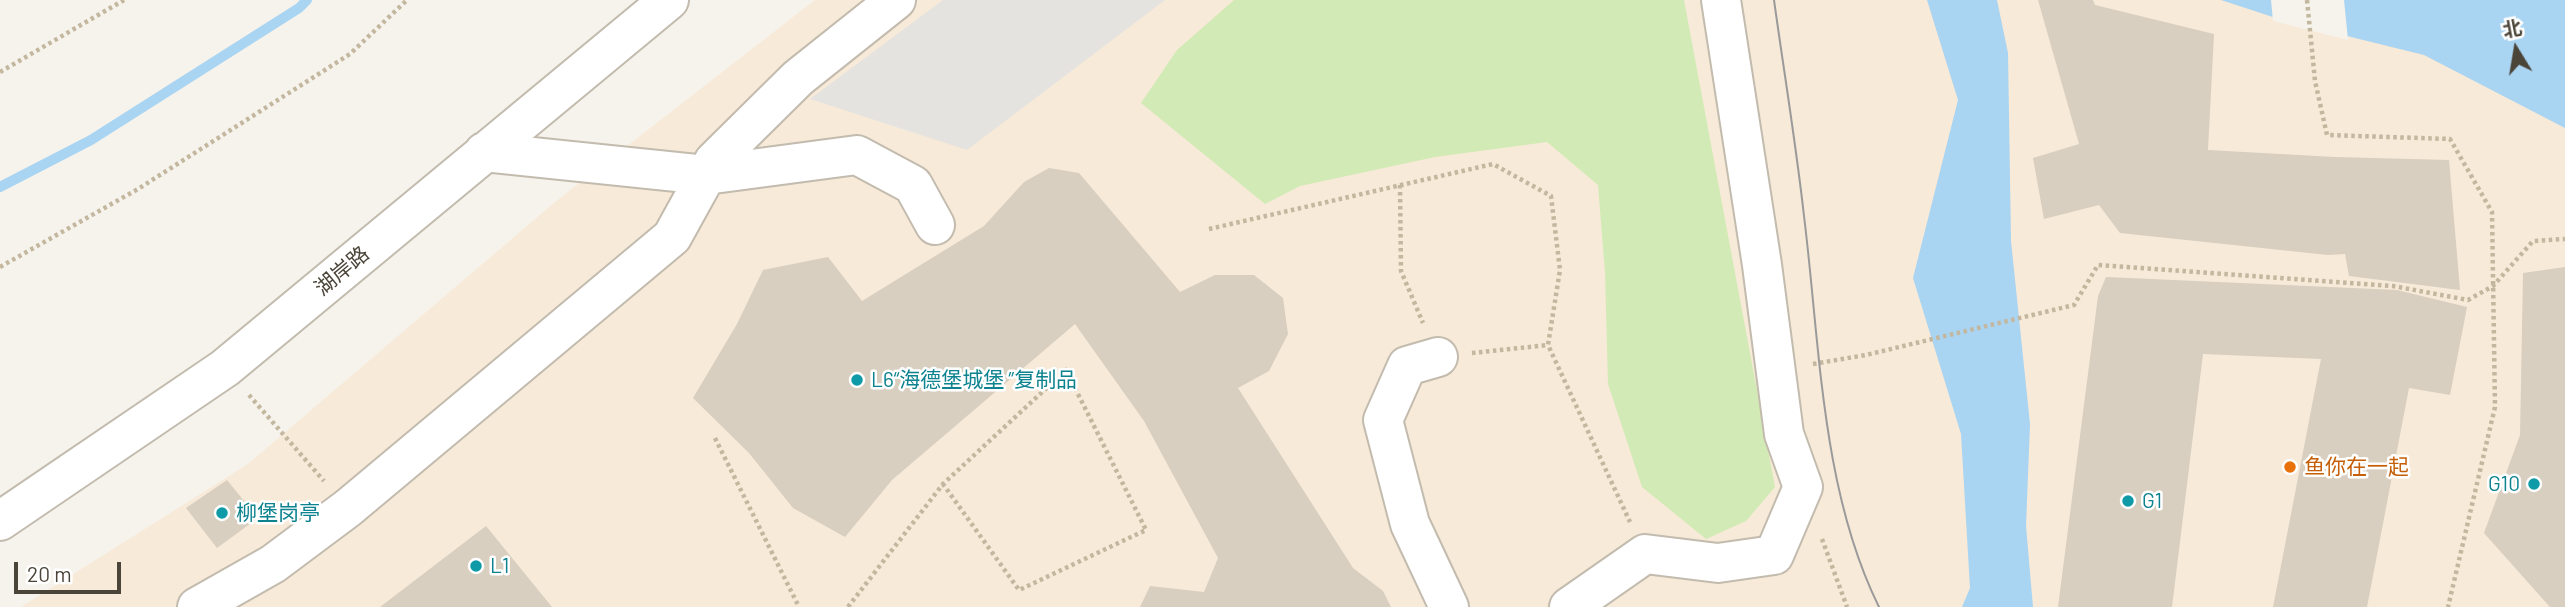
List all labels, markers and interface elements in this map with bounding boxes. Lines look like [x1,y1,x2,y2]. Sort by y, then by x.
north arrow [2481,14,2551,84]
text: 北 [2500,15,2523,41]
street label: 湖岸路 [310,241,374,301]
place label: L6“海德堡城堡 ”复制品 [871,367,1077,393]
marker: L6“海德堡城堡 ”复制品 [849,372,865,388]
place label: 鱼你在一起 [2304,454,2409,480]
marker: 鱼你在一起 [2282,459,2298,475]
place label: G10 [2488,471,2520,497]
marker: G10 [2526,476,2542,492]
place label: G1 [2142,488,2162,514]
marker: G1 [2120,493,2136,509]
place label: 柳堡岗亭 [236,500,320,526]
marker: 柳堡岗亭 [214,505,230,521]
scale bar [18,548,124,592]
place label: L1 [490,553,509,579]
marker: L1 [468,558,484,574]
text: 20 m [27,561,72,586]

